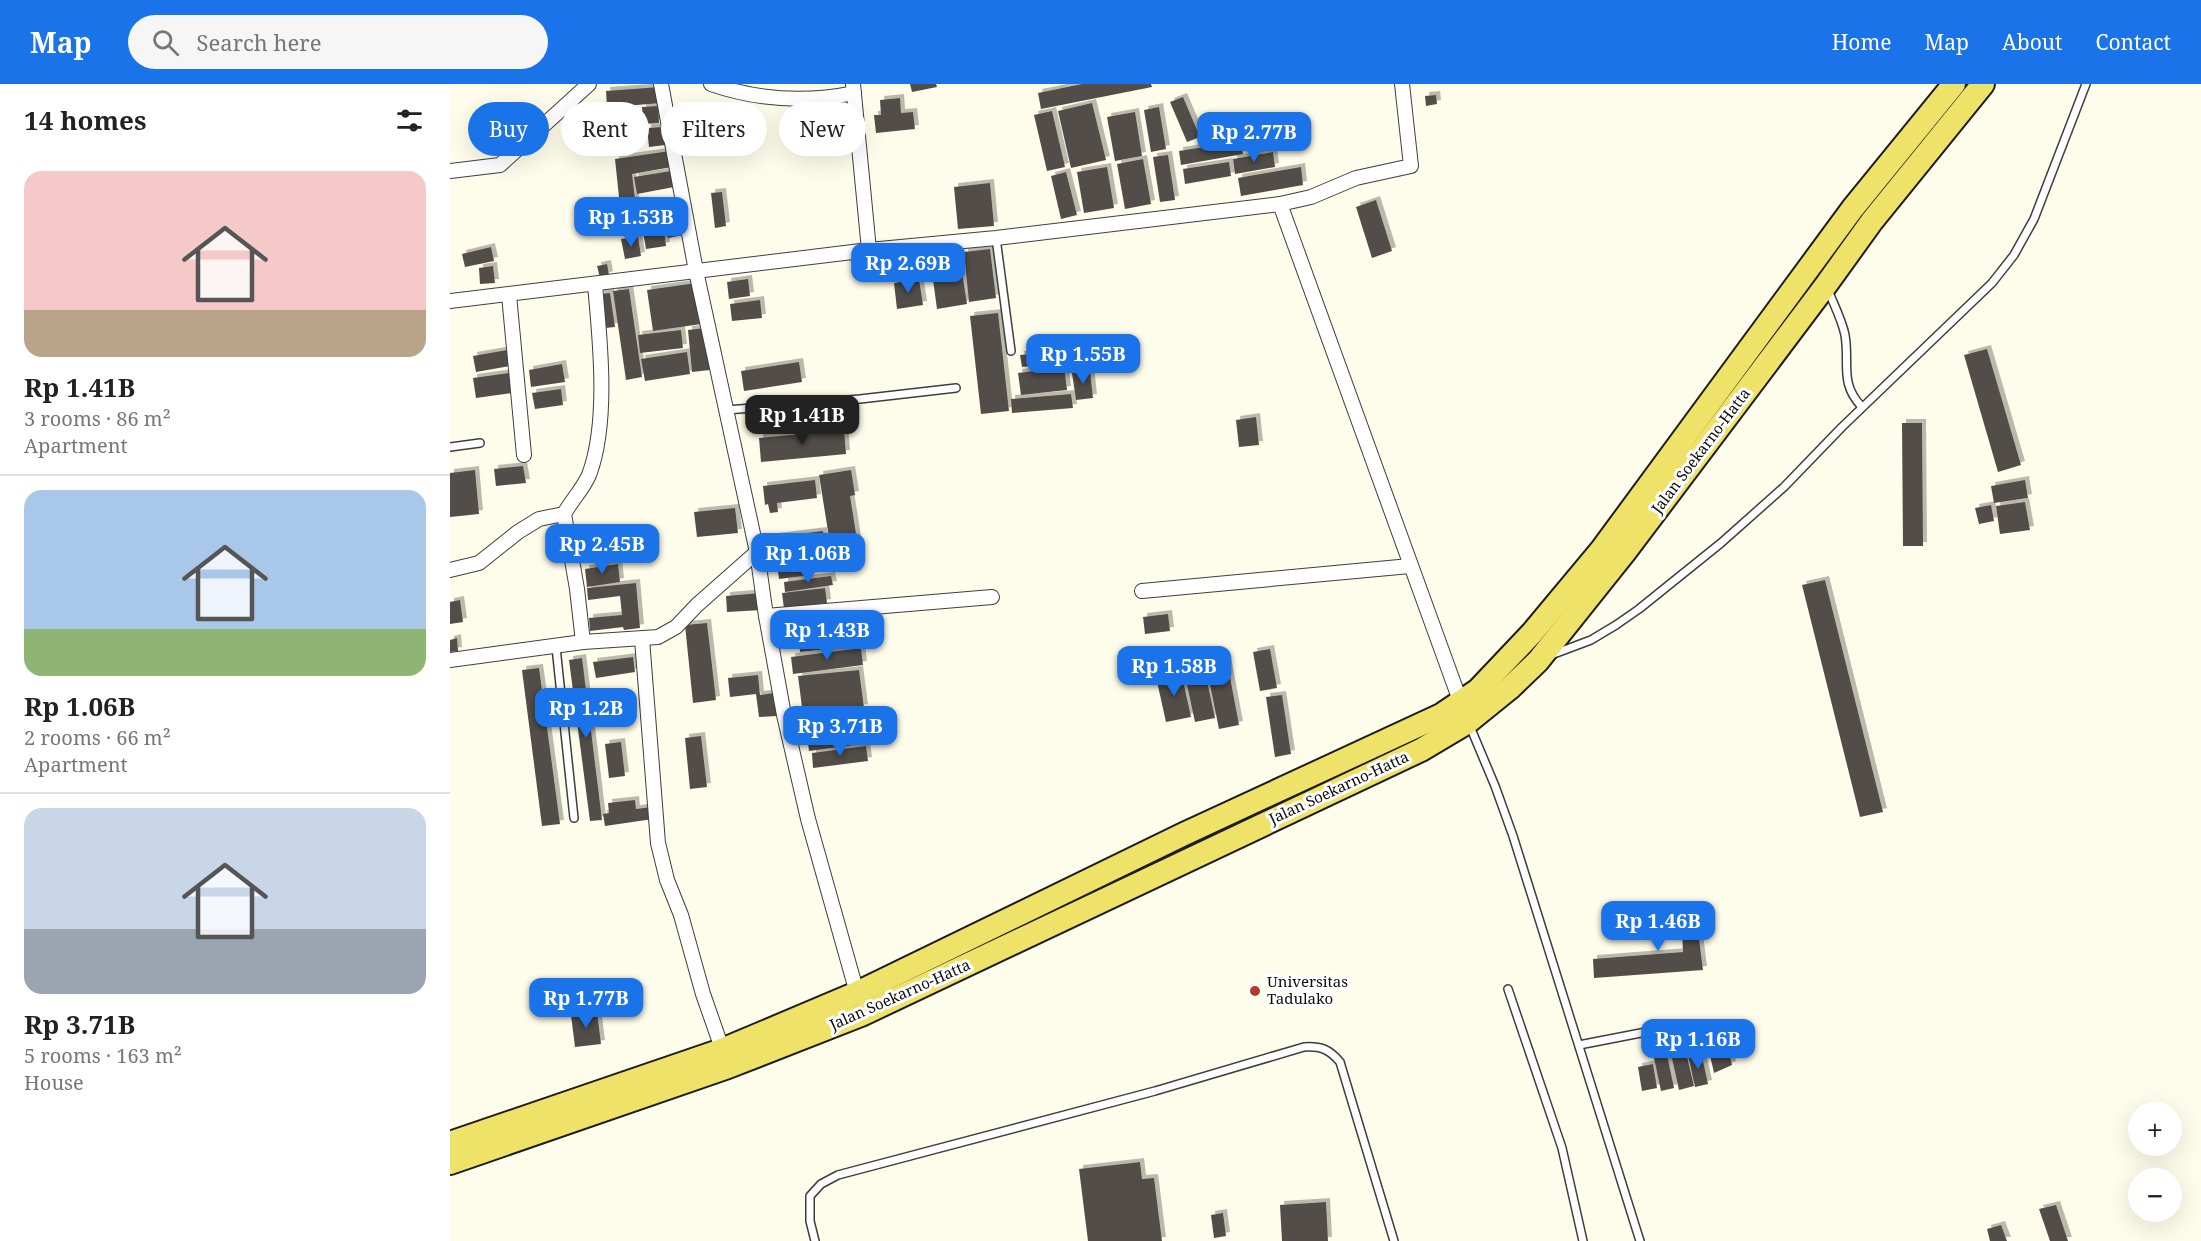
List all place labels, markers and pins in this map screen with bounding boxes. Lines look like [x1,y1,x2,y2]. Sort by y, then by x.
pin: Rp 2.77B [1192,112,1316,163]
pin: Rp 1.53B [569,197,693,248]
pin: Rp 2.69B [846,243,970,294]
pin: Rp 1.55B [1021,334,1145,385]
pin: Rp 1.41B [740,395,864,446]
pin: Rp 2.45B [540,524,664,575]
pin: Rp 1.06B [746,533,870,584]
pin: Rp 1.43B [765,610,889,661]
pin: Rp 1.58B [1112,646,1236,697]
pin: Rp 1.2B [531,688,641,739]
pin: Rp 3.71B [778,706,902,757]
pin: Rp 1.46B [1596,901,1720,952]
place label: Universitas Tadulako [1267,971,1348,1008]
pin: Rp 1.77B [524,978,648,1029]
marker: Universitas Tadulako [1248,984,1262,998]
pin: Rp 1.16B [1636,1019,1760,1070]

